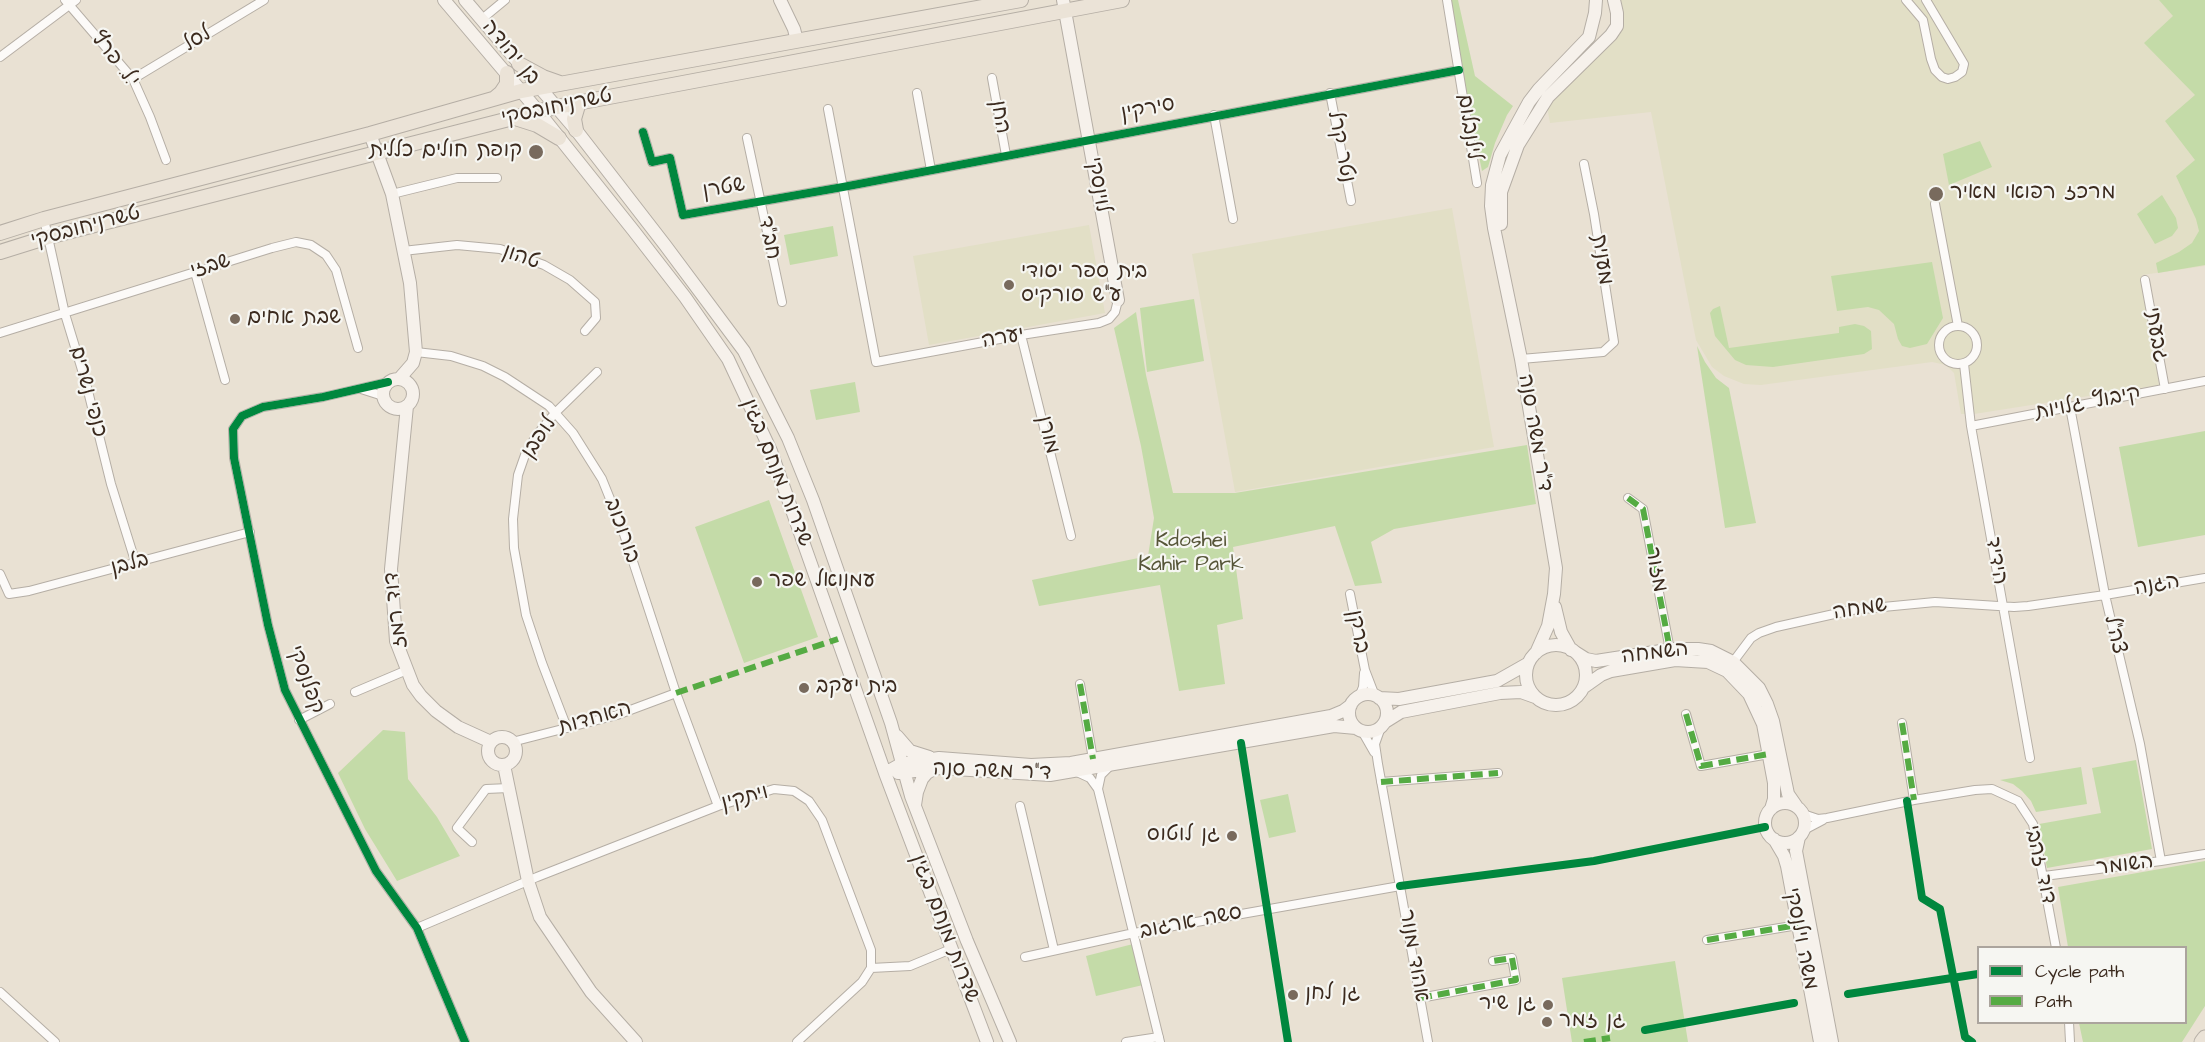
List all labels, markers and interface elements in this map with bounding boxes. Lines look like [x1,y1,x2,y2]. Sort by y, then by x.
street label: בן יהודה [475,15,545,91]
street label: לסל [180,22,216,58]
street label: י.ל. פרץ [84,27,144,93]
street label: טשרניחובסקי [499,84,615,132]
street label: סירקין [1119,92,1177,128]
street label: לילנבלום [1450,92,1486,162]
street label: החן [984,98,1014,136]
street label: נטר קרל [1321,109,1359,185]
place label: קופת חולים כללית [369,139,522,165]
marker: קופת חולים כללית [527,143,545,161]
street label: לוינסקי [1080,155,1114,215]
street label: שטרן [701,173,747,205]
place label: מרכז רפואי מאיר [1950,181,2116,207]
marker: מרכז רפואי מאיר [1927,185,1945,203]
street label: טשרניחובסקי [28,201,144,255]
street label: חב"ד [751,214,785,262]
street label: מענית [1585,233,1617,287]
street label: טהון [499,240,543,276]
street label: שבזי [188,249,234,285]
place label: בית ספר יסודי ע"ש סורקיס [1021,260,1147,310]
marker: בית ספר יסודי ע"ש סורקיס [1002,278,1016,292]
place label: שבת אחים [247,306,341,332]
street label: גבעתי [2138,306,2172,364]
marker: שבת אחים [228,312,242,326]
street label: יערה [980,323,1026,355]
street label: כנפי נשרים [63,344,111,440]
street label: ד"ר משה סנה [1511,372,1557,494]
street label: קיבוץ גלויות [2033,381,2143,427]
street label: שדרות מנחם בגין [735,395,817,551]
street label: לופבן [517,412,563,464]
street label: מורן [1030,413,1064,457]
street label: בורוכוב [598,495,644,567]
park label: Kdoshei Kahir Park [1138,529,1244,579]
street label: הידיד [1978,535,2012,587]
street label: מזור [1638,545,1672,595]
street label: בלבן [108,548,152,582]
place label: עמנואל שפר [769,569,875,595]
street label: הגנה [2132,570,2182,602]
street label: דוד רמז [380,571,414,649]
marker: עמנואל שפר [750,575,764,589]
street label: שמחה [1831,593,1889,627]
street label: ברקן [1340,608,1374,656]
street label: צה"ל [2097,613,2131,657]
street label: השמחה [1620,637,1690,671]
street label: קפלנסקי [281,642,329,718]
place label: בית יעקב [816,675,897,701]
marker: בית יעקב [797,681,811,695]
street label: האחדות [555,697,635,741]
street label: ד"ר משה סנה [932,757,1052,787]
street label: ויתקין [719,781,771,817]
place label: גן לוטוס [1147,823,1220,849]
street label: דוד זהבי [2018,823,2060,907]
marker: גן לוטוס [1225,829,1239,843]
street label: השומר [2095,850,2155,882]
street label: שדרות מנחם בגין [904,851,984,1007]
street label: משה וילנסקי [1778,886,1822,992]
street label: סשה ארגוב [1138,901,1244,945]
street label: אהוד מנור [1392,908,1434,1004]
legend [1977,946,2187,1024]
text: Cycle path [2035,959,2124,984]
place label: גן לחן [1305,982,1360,1008]
marker: גן לחן [1286,988,1300,1002]
text: Path [2035,989,2072,1014]
place label: גן שיר [1479,992,1536,1018]
marker: גן שיר [1541,998,1555,1012]
place label: גן זמר [1559,1009,1625,1035]
marker: גן זמר [1540,1015,1554,1029]

